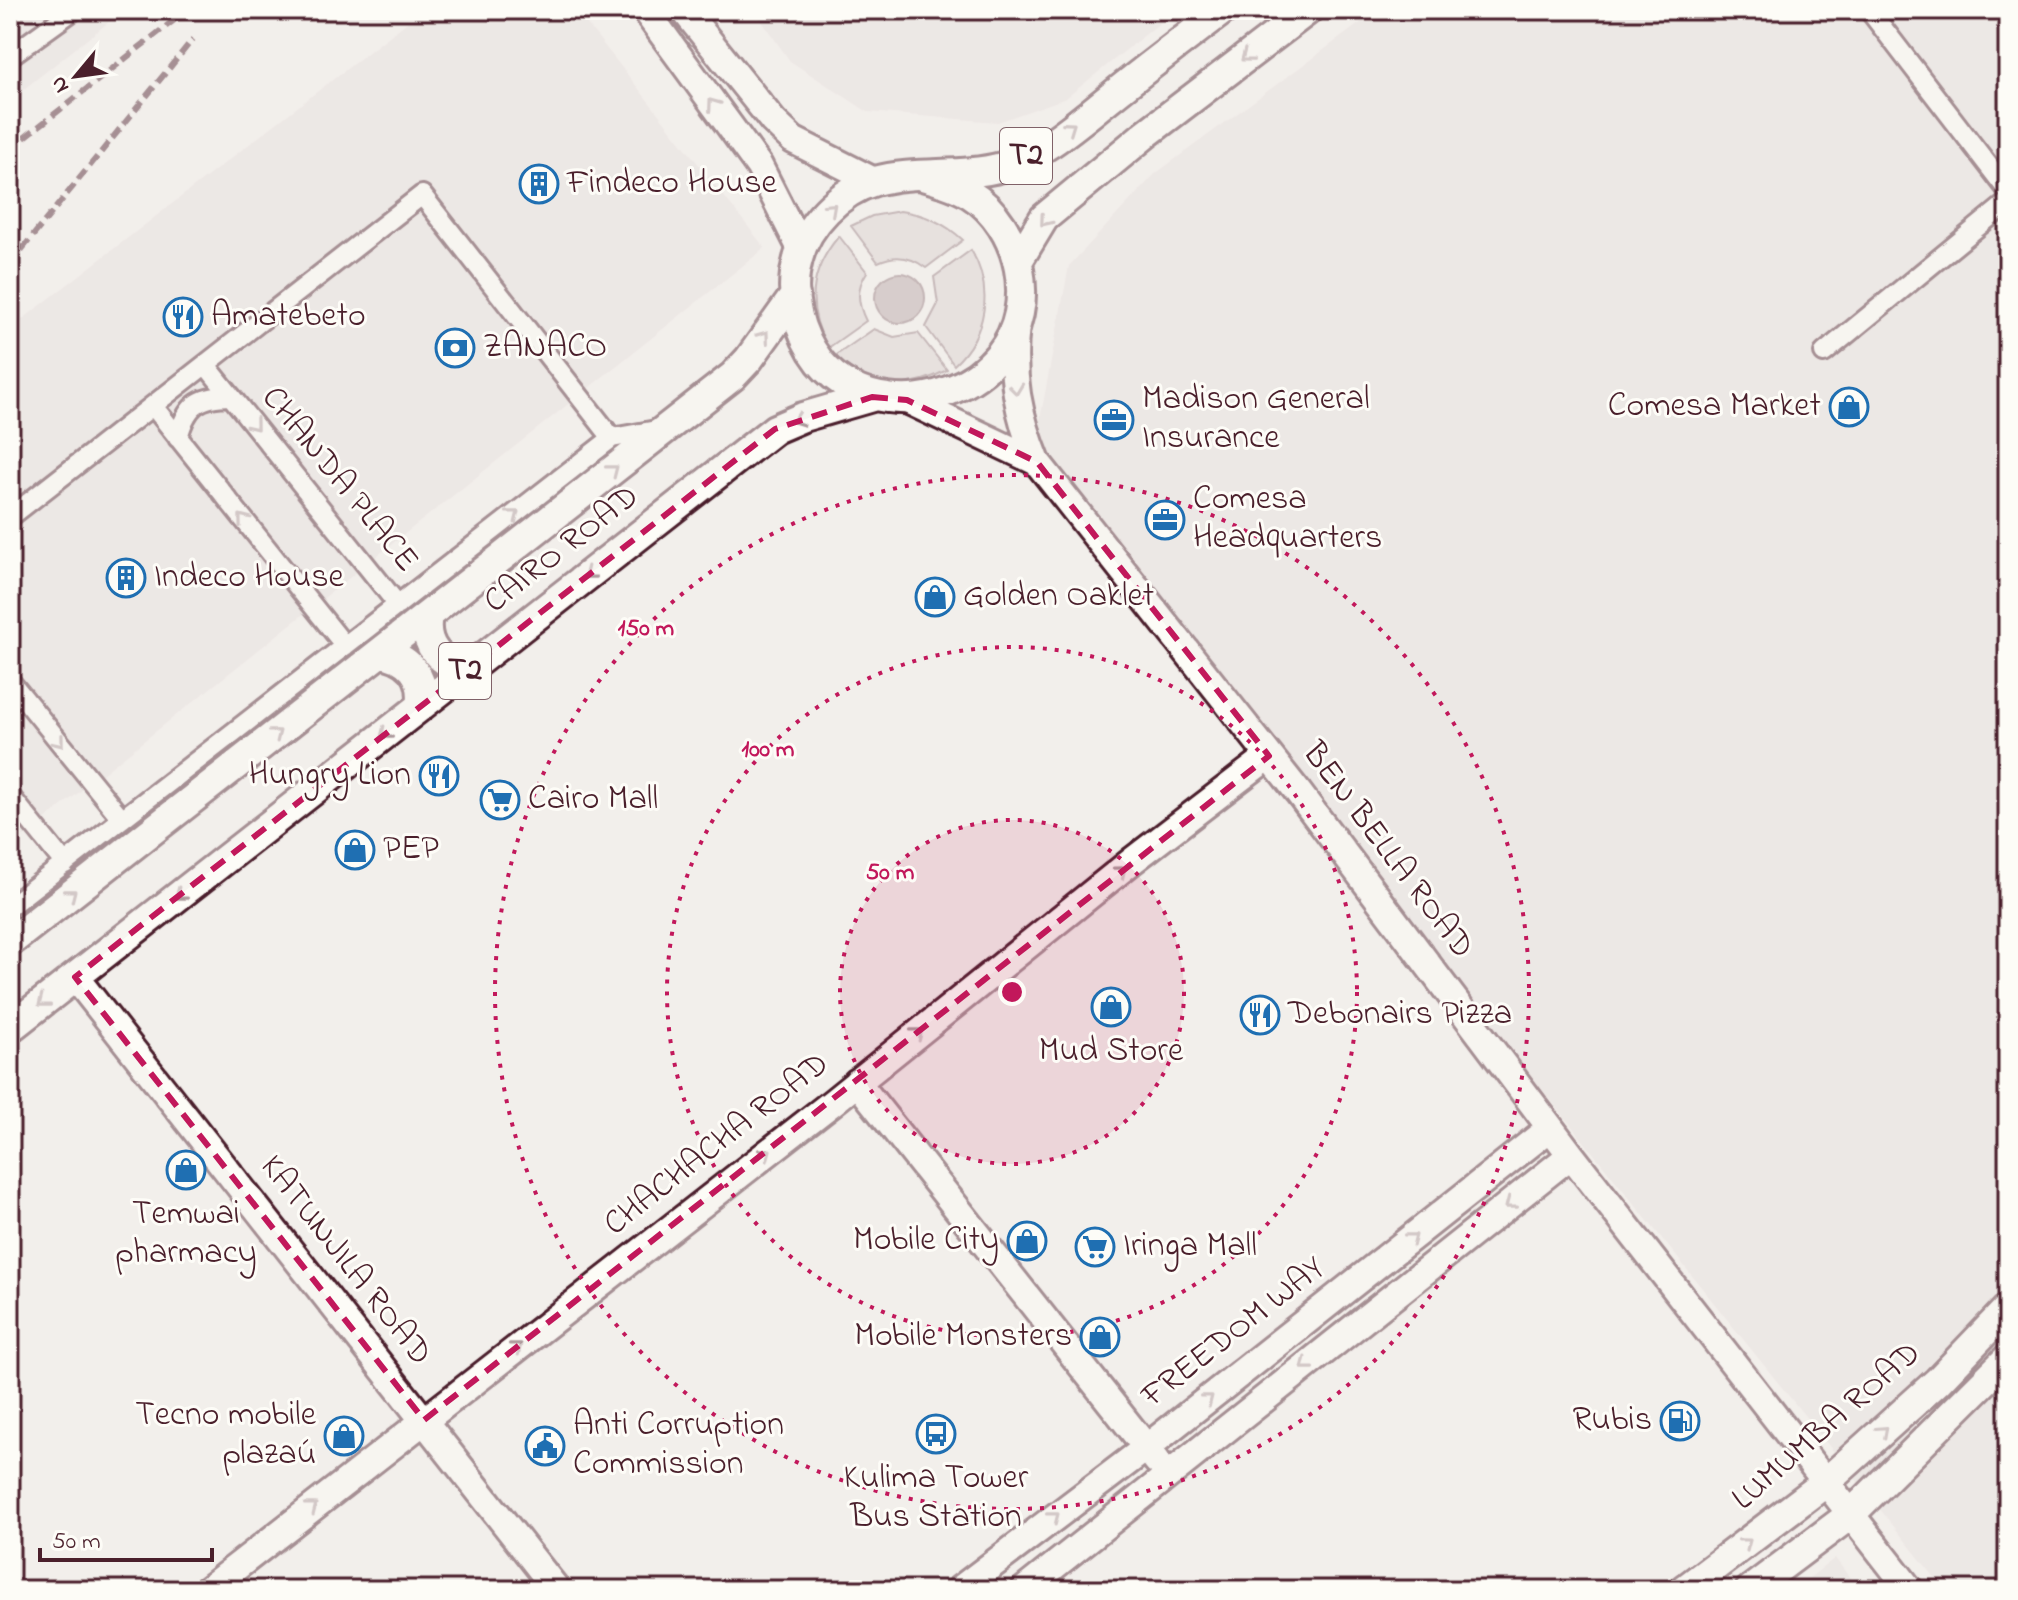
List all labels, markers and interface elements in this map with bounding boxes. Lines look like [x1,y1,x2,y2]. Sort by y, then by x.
north arrow [36,36,116,116]
one-way arrow [1240,48,1255,62]
text: N [44,70,79,98]
one-way arrow [708,98,723,112]
one-way arrow [1062,122,1076,137]
road number: T2 [1000,128,1052,184]
place label: Findeco House [566,159,778,209]
building icon: Findeco House [518,163,560,205]
one-way arrow [822,202,836,217]
one-way arrow [1040,211,1055,226]
place label: Amatebeto [211,292,366,342]
restaurant icon: Amatebeto [162,296,204,338]
place label: ZANACO [483,323,607,373]
bank icon: ZANACO [434,327,476,369]
one-way arrow [755,330,769,345]
place label: Madison General Insurance [1142,375,1370,464]
street label: CHANDA PLACE [248,376,430,584]
one-way arrow [1007,382,1024,396]
place label: Comesa Market [1608,382,1821,432]
shop icon: Comesa Market [1828,386,1870,428]
office icon: Madison General Insurance [1093,399,1135,441]
one-way arrow [791,410,805,426]
one-way arrow [245,416,259,431]
one-way arrow [604,465,618,480]
street label: CAIRO ROAD [474,473,650,627]
place label: Comesa Headquarters [1193,475,1382,564]
office icon: Comesa Headquarters [1144,499,1186,541]
one-way arrow [505,510,519,524]
one-way arrow [239,514,253,529]
place label: Indeco House [154,553,344,603]
building icon: Indeco House [105,557,147,599]
one-way arrow [584,564,598,579]
place label: Golden Oaklet [963,572,1154,622]
shop icon: Golden Oaklet [914,576,956,618]
text: 150 m [618,612,675,647]
road number: T2 [439,643,491,699]
one-way arrow [379,725,394,739]
one-way arrow [267,729,281,744]
street label: BEN BELLA ROAD [1288,731,1485,970]
one-way arrow [49,733,64,747]
text: 100 m [742,733,795,768]
place label: Hungry Lion [249,751,411,801]
restaurant icon: Hungry Lion [418,755,460,797]
place label: Cairo Mall [528,775,658,825]
supermarket icon: Cairo Mall [479,779,521,821]
place label: PEP [383,825,439,875]
shop icon: PEP [334,829,376,871]
text: 50 m [866,856,915,891]
one-way arrow [1112,866,1126,881]
one-way arrow [174,885,189,899]
one-way arrow [62,890,77,904]
centre of rings [998,978,1026,1006]
shop icon: Mud Store [1090,986,1132,1028]
place label: Debonairs Pizza [1287,990,1512,1040]
one-way arrow [37,993,52,1007]
restaurant icon: Debonairs Pizza [1239,994,1281,1036]
place label: Mud Store [1039,1027,1184,1077]
one-way arrow [909,1029,924,1043]
street label: CHACHACHA ROAD [594,1041,840,1249]
street label: KATUNJILA ROAD [247,1145,443,1377]
one-way arrow [757,1148,772,1162]
shop icon: Temwai pharmacy [165,1149,207,1191]
place label: Temwai pharmacy [115,1190,257,1279]
one-way arrow [1504,1194,1519,1208]
place label: Mobile City [853,1216,999,1266]
shop icon: Mobile City [1006,1220,1048,1262]
place label: Iringa Mall [1123,1222,1257,1272]
supermarket icon: Iringa Mall [1074,1226,1116,1268]
one-way arrow [1403,1234,1418,1248]
street label: FREEDOM WAY [1131,1245,1337,1421]
place label: Mobile Monsters [854,1312,1072,1362]
shop icon: Mobile Monsters [1079,1316,1121,1358]
street label: LUMUMBA ROAD [1721,1331,1933,1523]
one-way arrow [508,1342,522,1357]
one-way arrow [1301,1355,1315,1370]
place label: Tecno mobile plazaú [135,1391,317,1480]
one-way arrow [1199,1395,1214,1409]
place label: Rubis [1572,1396,1652,1446]
fuel station icon: Rubis [1659,1400,1701,1442]
place label: Anti Corruption Commission [573,1401,784,1490]
bus stop icon: Kulima Tower Bus Station [915,1413,957,1455]
shop icon: Tecno mobile plazaú [323,1415,365,1457]
public building icon: Anti Corruption Commission [524,1425,566,1467]
one-way arrow [1874,1426,1888,1440]
place label: Kulima Tower Bus Station [844,1454,1029,1543]
one-way arrow [303,1503,318,1517]
scale bar [40,1512,212,1562]
one-way arrow [1045,1513,1060,1527]
text: 50 m [52,1525,101,1560]
one-way arrow [1737,1538,1752,1552]

